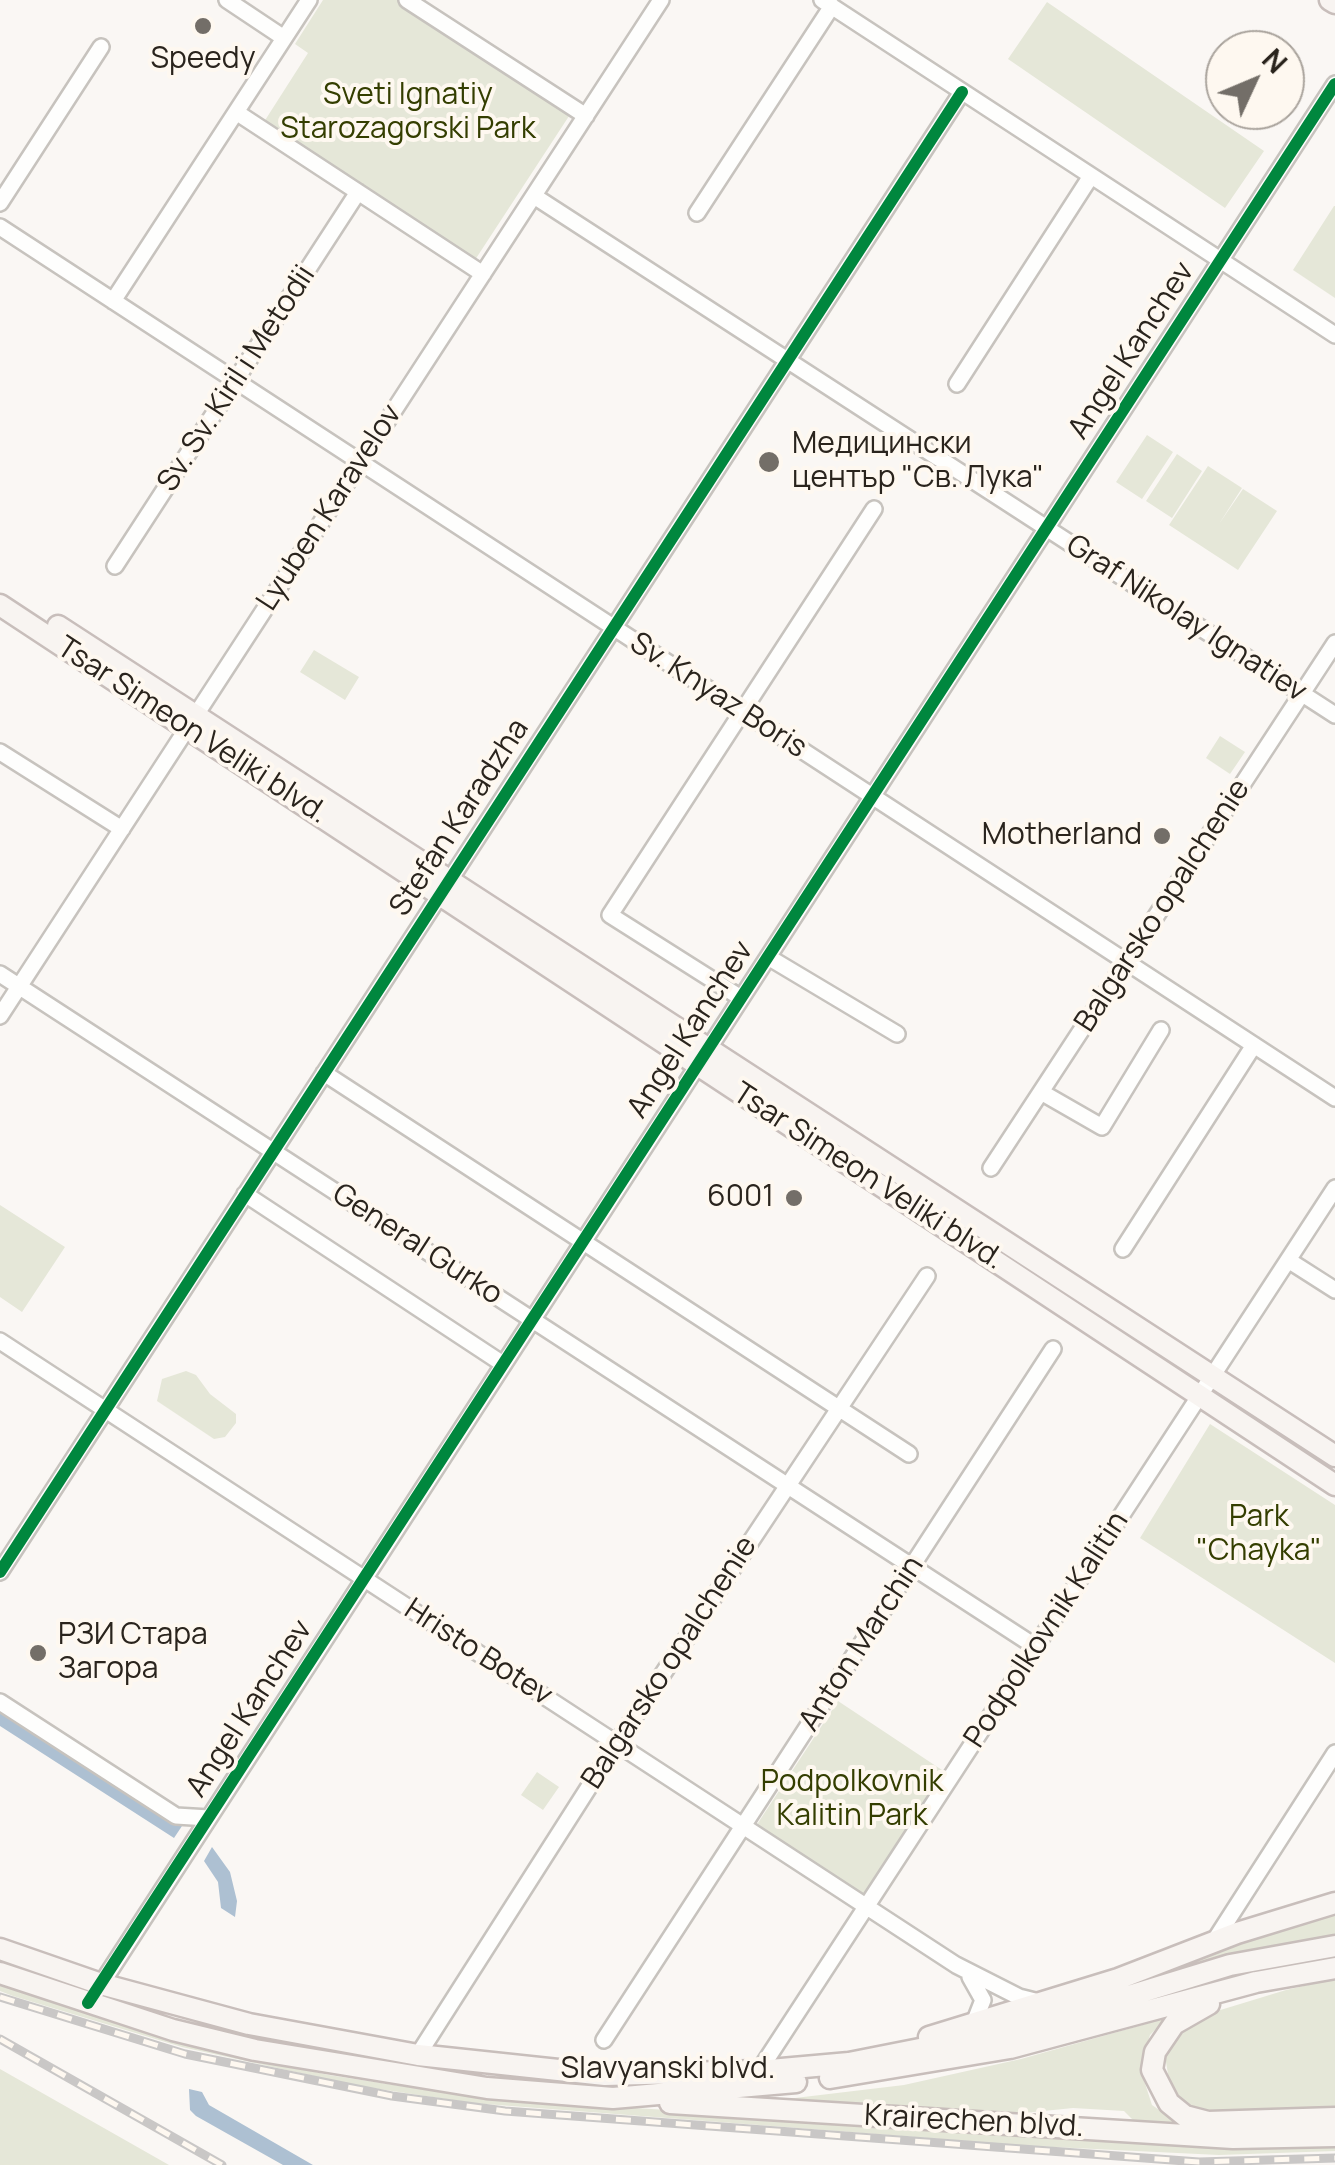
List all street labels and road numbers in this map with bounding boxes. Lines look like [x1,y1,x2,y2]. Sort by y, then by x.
street label: Angel Kanchev [1061,256,1203,446]
street label: Sv. Sv. Kiril i Metodii [150,259,324,499]
street label: Lyuben Karavelov [250,398,410,618]
street label: Graf Nikolay Ignatiev [1059,528,1313,710]
street label: Sv. Knyaz Boris [623,626,813,766]
street label: Tsar Simeon Veliki blvd. [50,630,334,832]
street label: Stefan Karadzha [383,713,537,923]
street label: Balgarsko opalchenie [1068,773,1258,1039]
street label: Angel Kanchev [620,935,762,1125]
street label: Tsar Simeon Veliki blvd. [726,1076,1010,1278]
street label: General Gurko [325,1177,509,1313]
street label: Podpolkovnik Kalitin [957,1505,1137,1755]
street label: Balgarsko opalchenie [575,1530,765,1796]
street label: Anton Marchin [792,1550,932,1738]
street label: Hristo Botev [397,1592,559,1714]
street label: Angel Kanchev [179,1614,321,1804]
street label: Slavyanski blvd. [561,2052,775,2088]
street label: Krairechen blvd. [863,2098,1085,2146]

